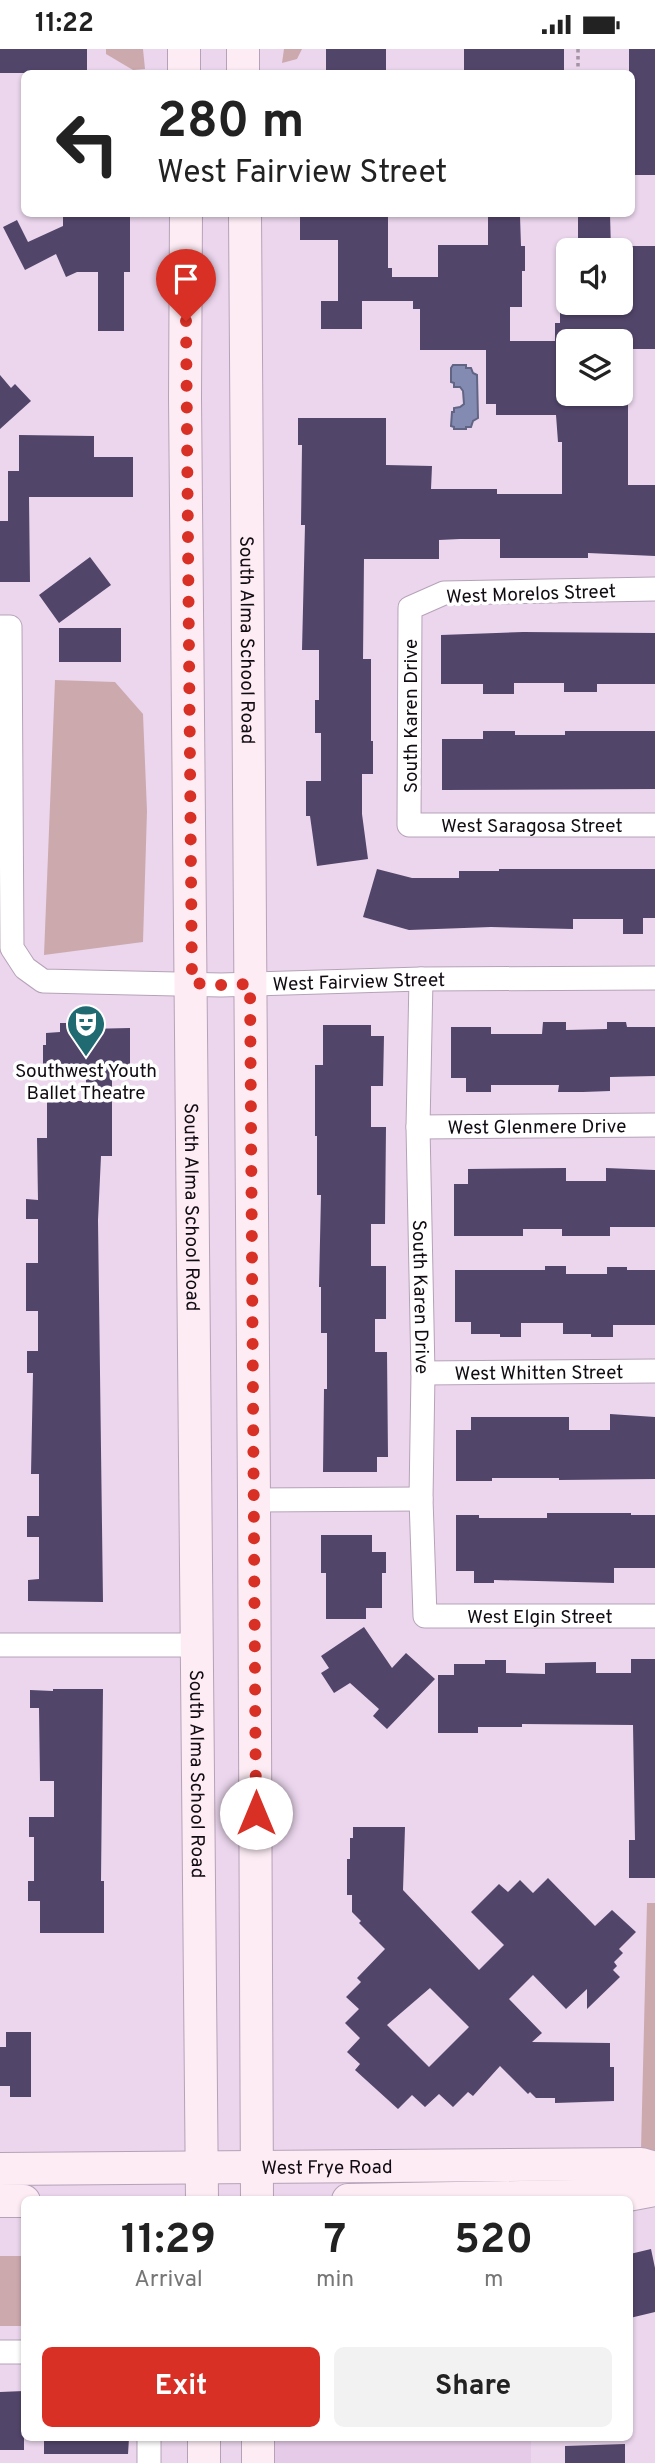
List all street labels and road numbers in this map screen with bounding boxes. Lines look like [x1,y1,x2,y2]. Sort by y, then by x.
street label: South Alma School Road [233,536,259,744]
street label: West Morelos Street [446,580,616,610]
street label: South Karen Drive [400,639,424,793]
street label: West Saragosa Street [441,815,623,839]
street label: West Fairview Street [272,969,445,997]
street label: South Alma School Road [178,1103,204,1311]
street label: West Glenmere Drive [447,1115,627,1141]
street label: South Karen Drive [406,1220,433,1374]
street label: West Whitten Street [454,1361,624,1387]
street label: West Elgin Street [467,1606,613,1630]
street label: South Alma School Road [183,1670,209,1878]
street label: West Frye Road [261,2156,393,2181]

